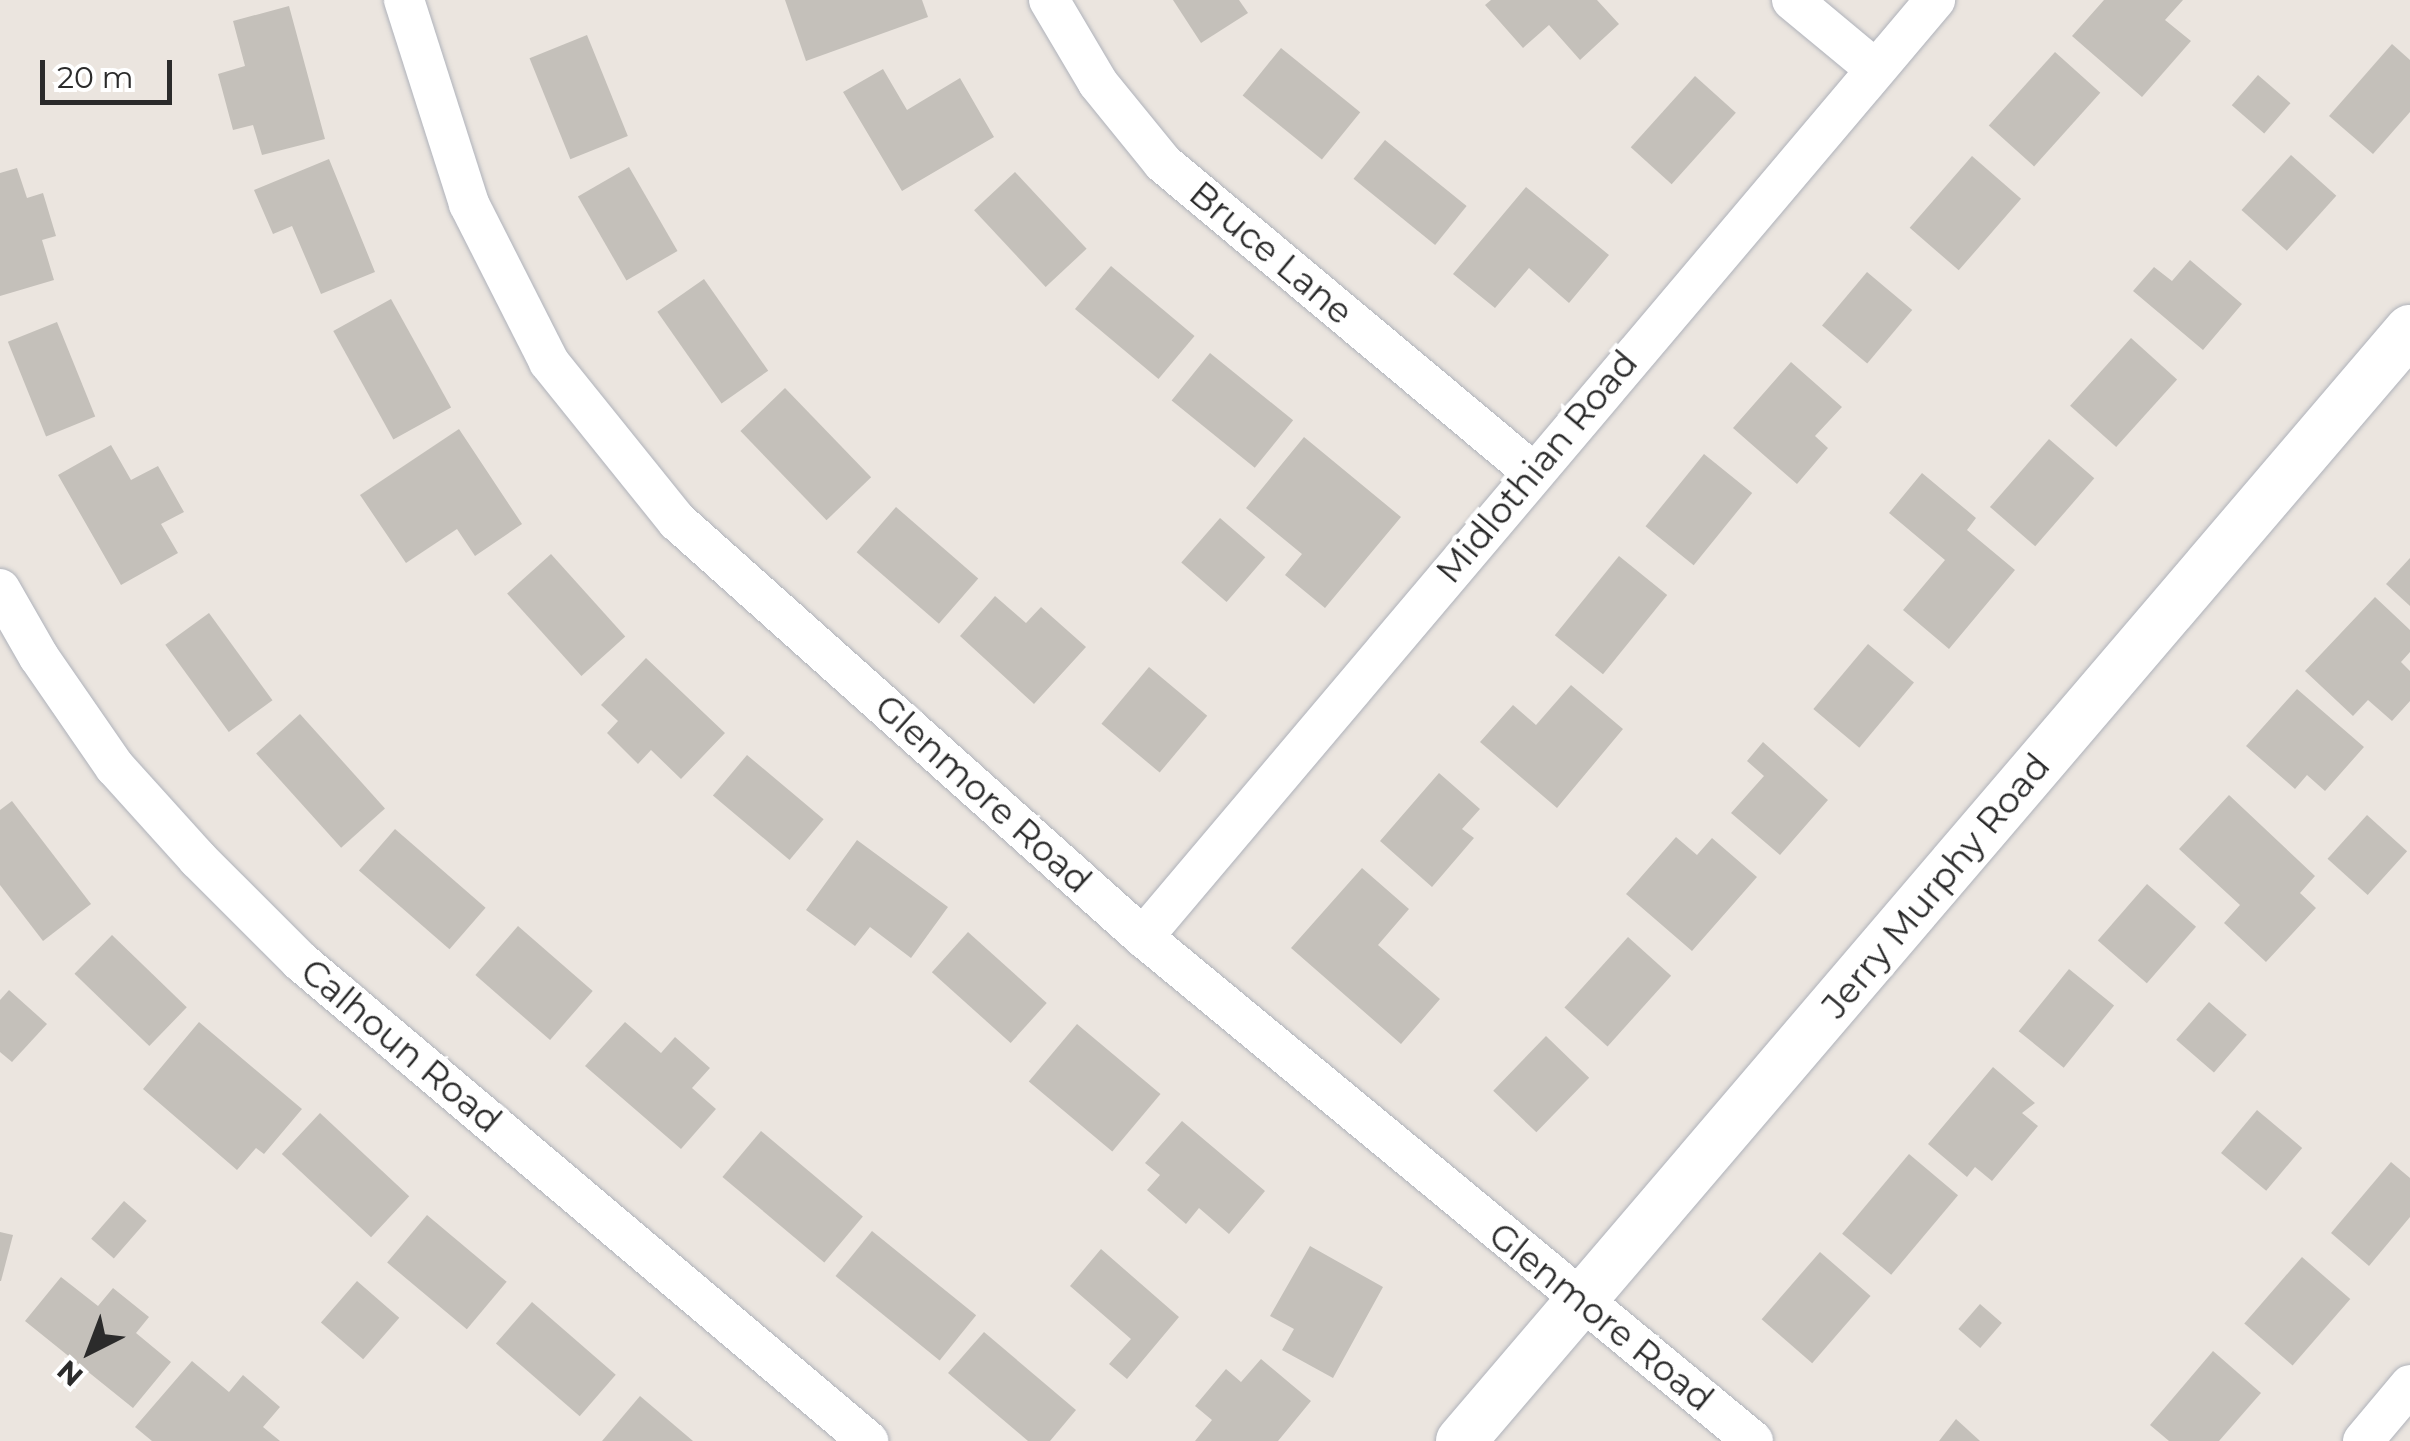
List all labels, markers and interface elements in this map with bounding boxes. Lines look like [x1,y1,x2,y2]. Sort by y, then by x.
scale bar [45,40,178,102]
text: 20 m [57,59,134,96]
street label: Bruce Lane [1181,173,1361,333]
street label: Midlothian Road [1428,342,1646,592]
street label: Glenmore Road [866,686,1100,902]
street label: Jerry Murphy Road [1813,746,2059,1026]
street label: Calhoun Road [292,950,510,1142]
street label: Glenmore Road [1481,1214,1721,1420]
north arrow [40,1301,140,1401]
text: N [50,1353,90,1393]

